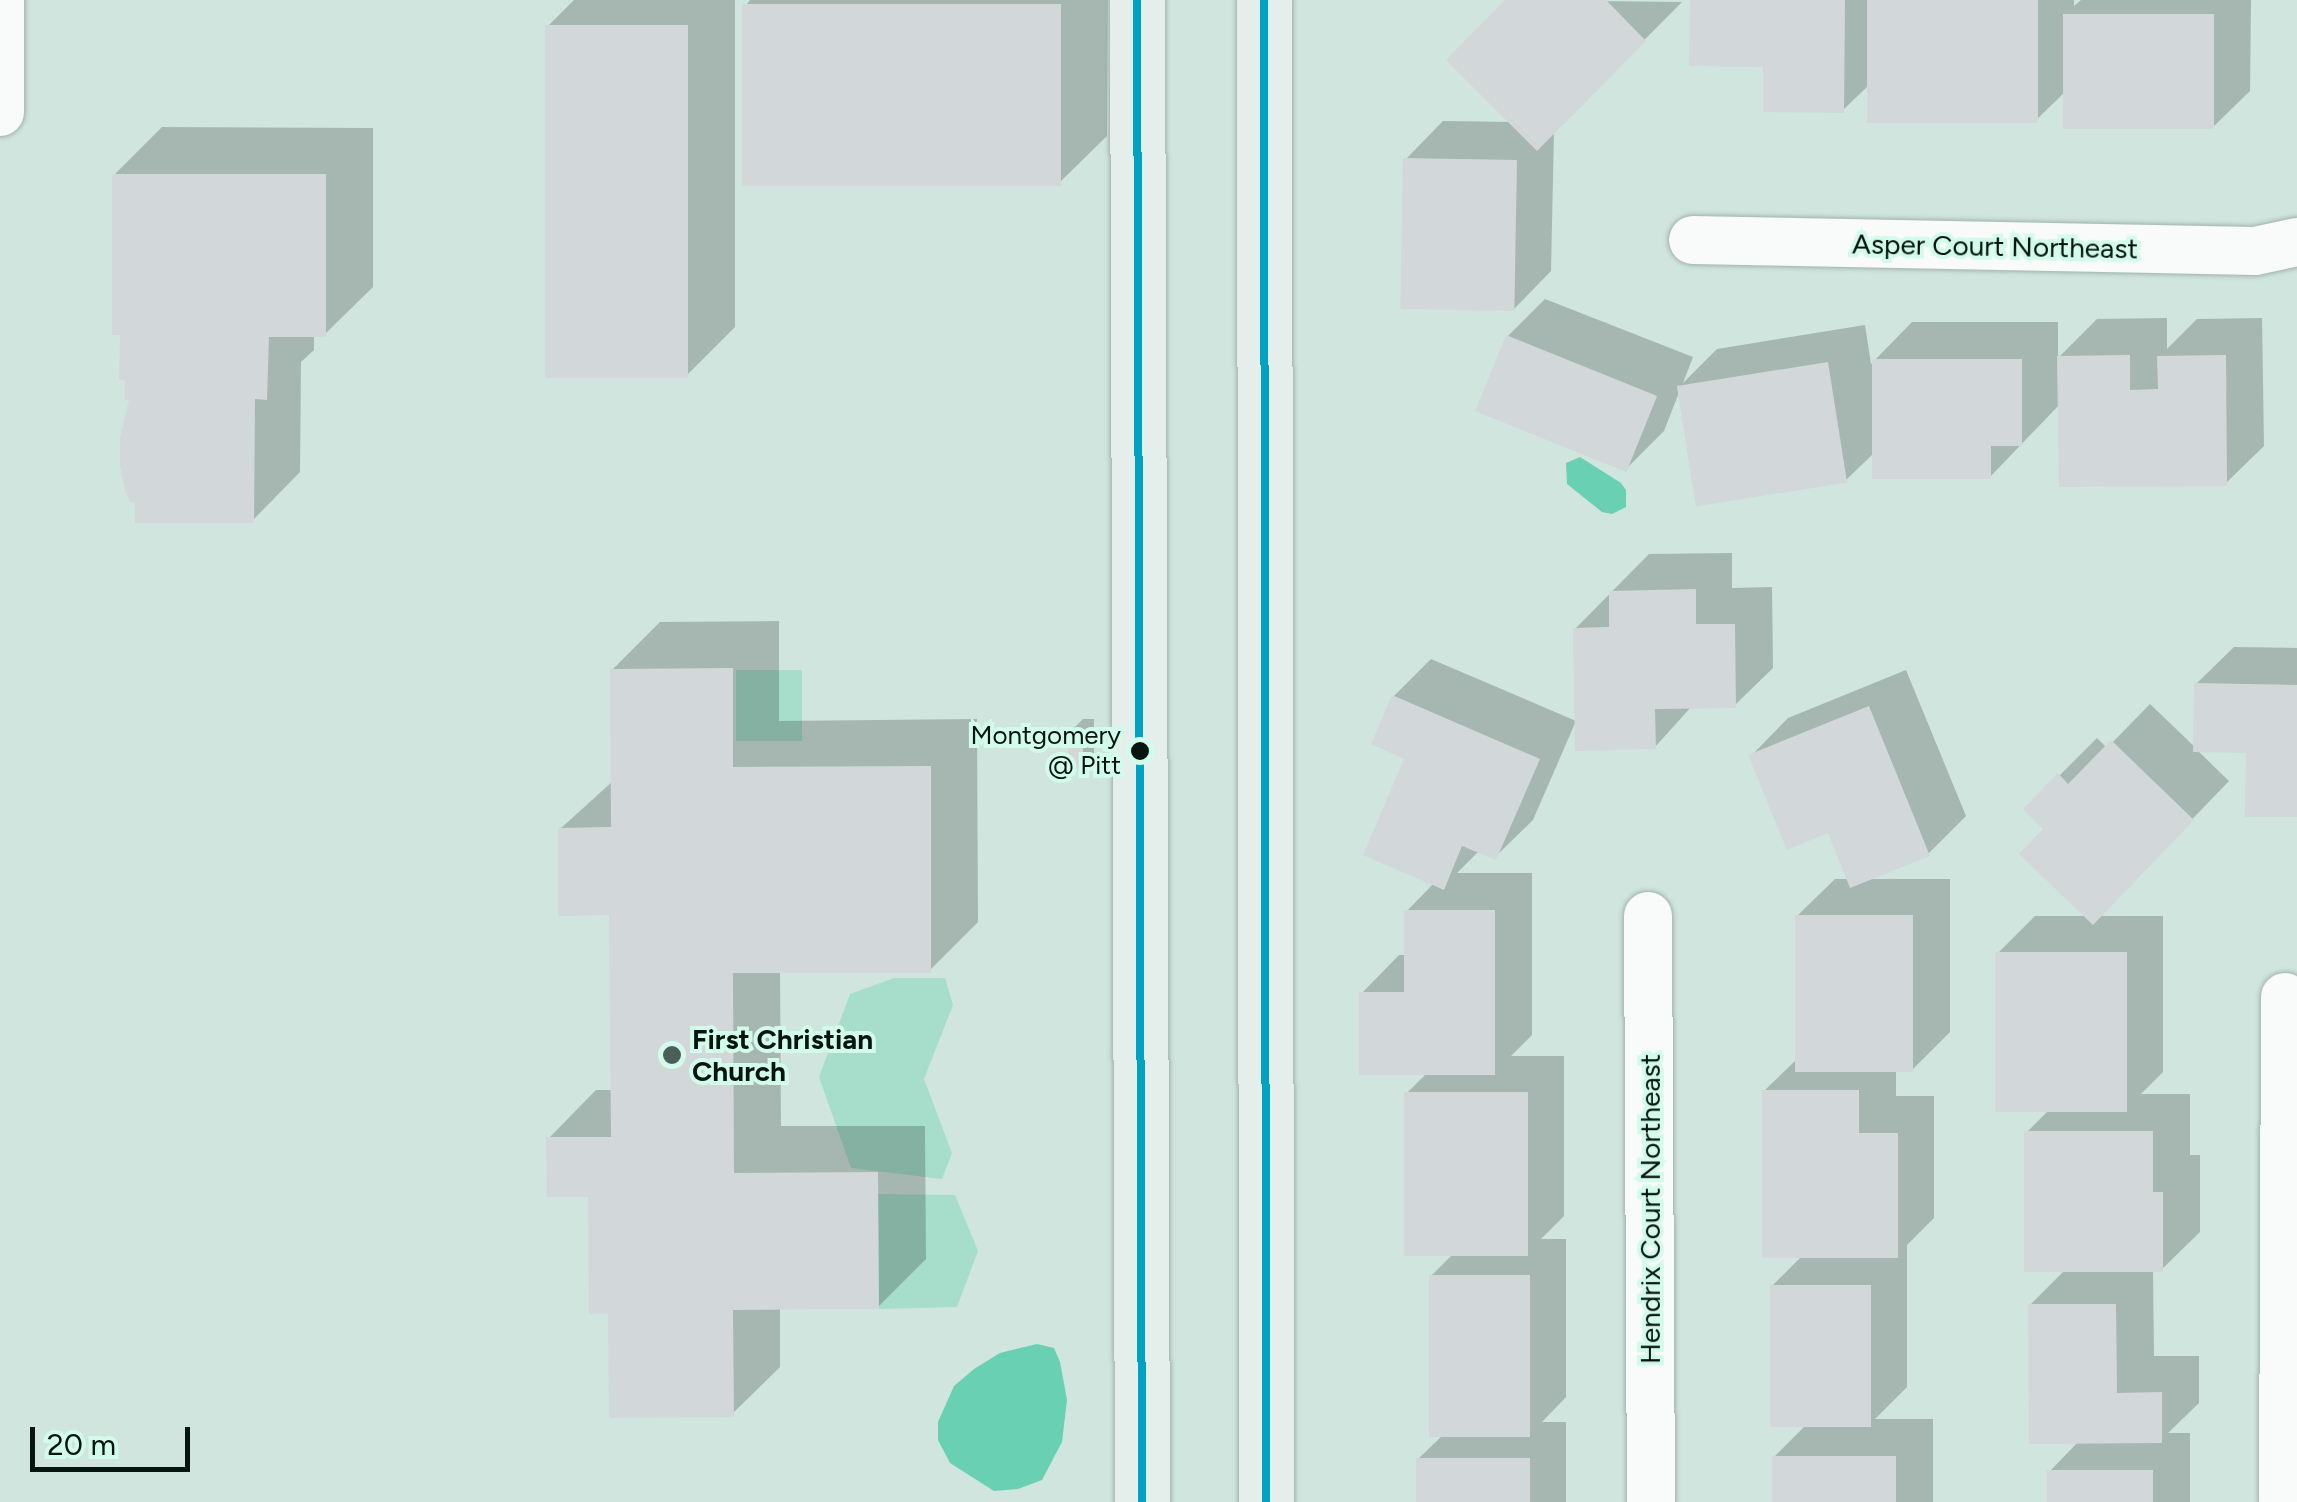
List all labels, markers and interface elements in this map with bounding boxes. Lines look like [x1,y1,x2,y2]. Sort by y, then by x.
street label: Asper Court Northeast [1852,227,2138,265]
place label: Montgomery @ Pitt [971,720,1121,781]
marker: Montgomery @ Pitt [1130,741,1150,761]
place label: First Christian Church [692,1022,873,1088]
marker: First Christian Church [661,1044,683,1066]
street label: Hendrix Court Northeast [1633,1054,1667,1364]
scale bar [35,1407,195,1469]
text: 20 m [47,1426,116,1463]

